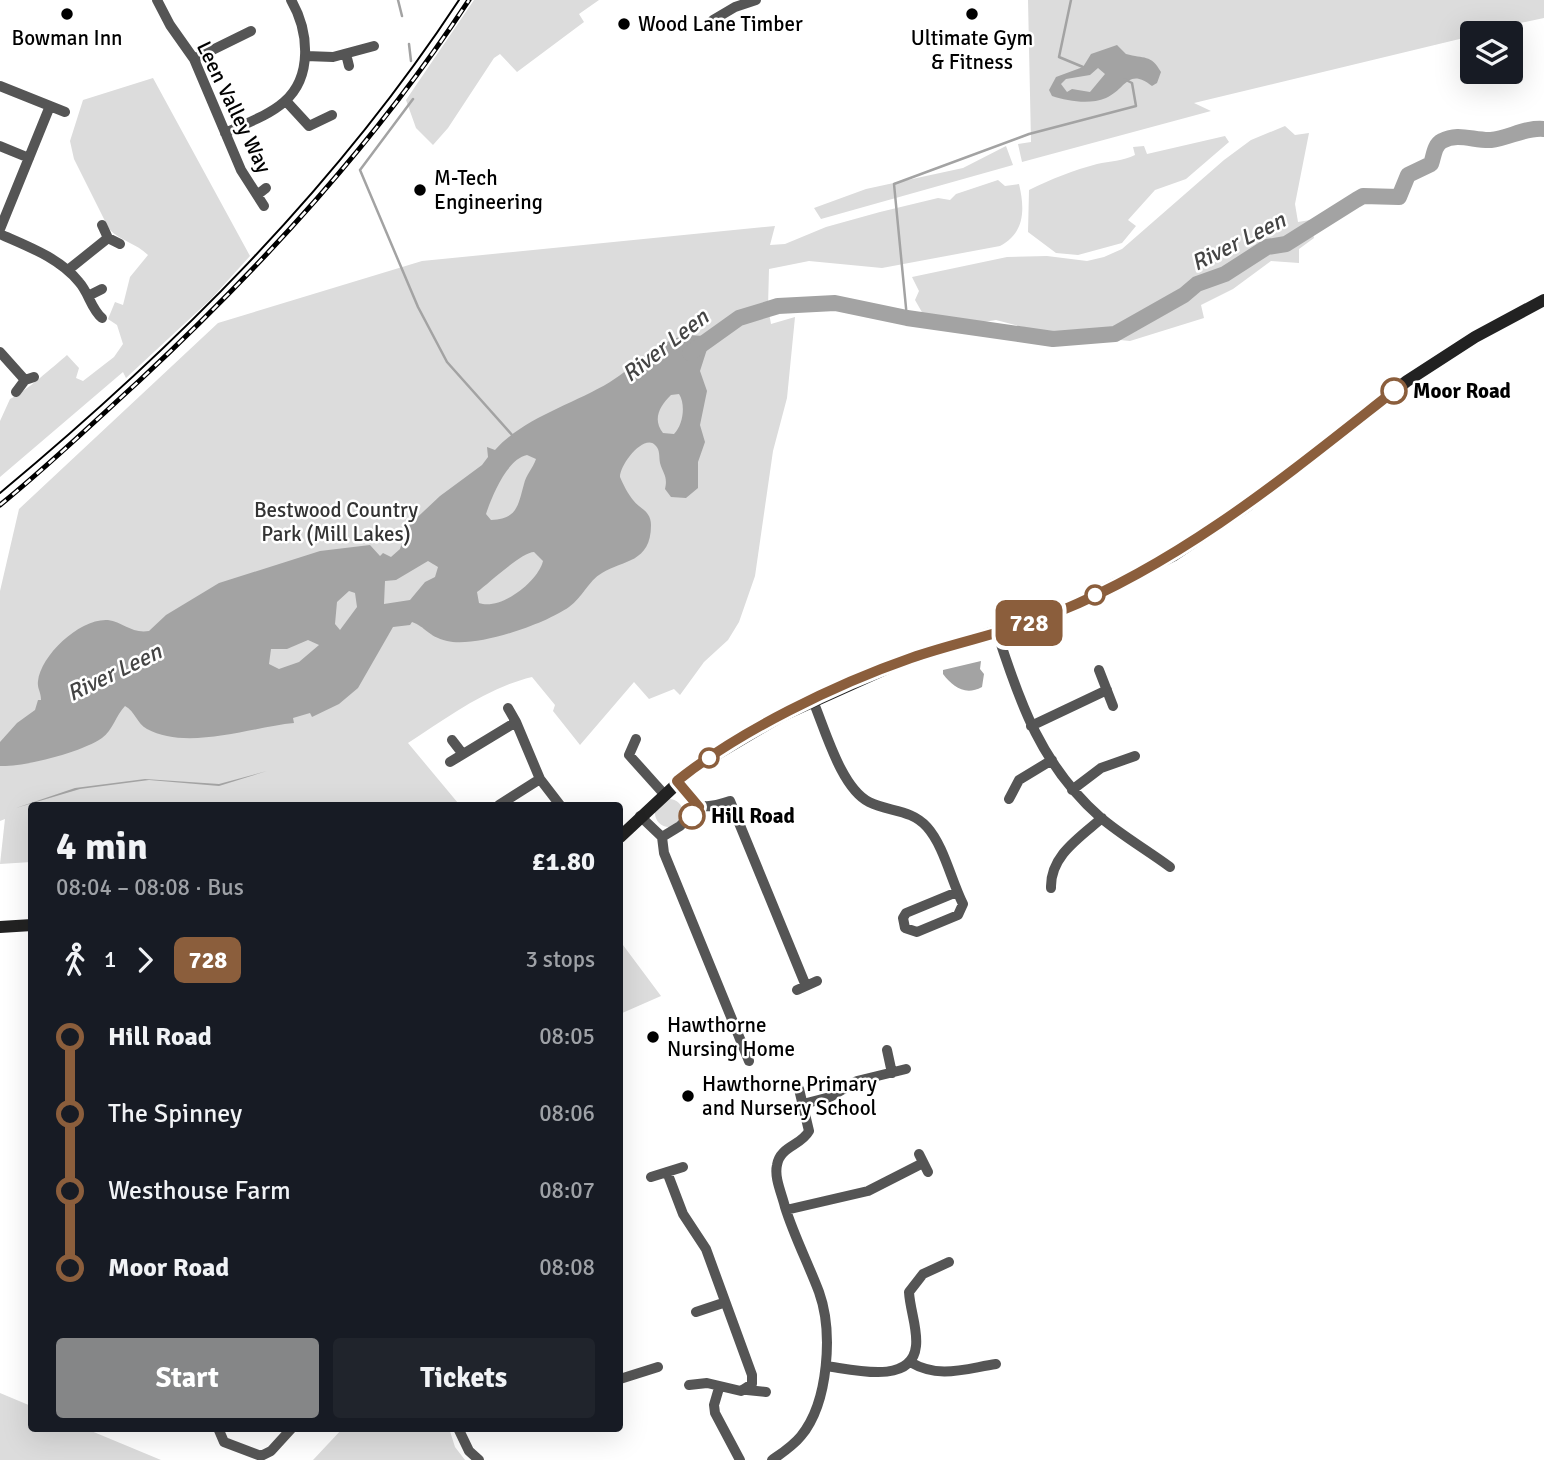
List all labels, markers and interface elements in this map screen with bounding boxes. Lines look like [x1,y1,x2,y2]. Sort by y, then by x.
marker: Bowman Inn [59,6,75,22]
marker: Ultimate Gym & Fitness [964,6,980,22]
place label: Wood Lane Timber [638,11,803,37]
marker: Wood Lane Timber [616,16,632,32]
map controls [1460,21,1523,84]
button: layers [1460,21,1523,84]
place label: Bowman Inn [11,25,123,51]
place label: Ultimate Gym & Fitness [911,25,1033,75]
street label: Leen Valley Way [191,37,277,177]
place label: M-Tech Engineering [434,165,543,215]
marker: M-Tech Engineering [412,182,428,198]
water label: River Leen [1186,205,1292,278]
water label: River Leen [616,302,716,388]
marker: Moor Road [1381,378,1407,404]
place label: Moor Road [1413,378,1511,404]
park label: Bestwood Country Park (Mill Lakes) [254,497,418,547]
unlabelled marker [1085,585,1105,605]
line badge: 728 [989,600,1069,646]
text: 728 [1010,608,1048,638]
water label: River Leen [62,636,168,708]
unlabelled marker [699,748,719,768]
marker: Hill Road [679,803,705,829]
place label: Hill Road [711,803,795,829]
text: 4 min [56,823,148,870]
text: £1.80 [531,846,595,878]
text: 08:04 – 08:08 · Bus [56,873,244,902]
icon: walk [56,941,94,979]
icon: forward [126,941,164,979]
text: 1 [104,945,116,974]
text: 728 [188,945,227,975]
text: 3 stops [525,945,595,974]
place label: Hawthorne Nursing Home [667,1012,795,1062]
text: Hill Road [108,1021,212,1053]
text: 08:05 [539,1022,595,1051]
marker: Hawthorne Nursing Home [645,1029,661,1045]
place label: Hawthorne Primary and Nursery School [702,1071,877,1121]
marker: Hawthorne Primary and Nursery School [680,1088,696,1104]
text: The Spinney [108,1098,242,1130]
text: 08:06 [539,1099,595,1128]
text: Westhouse Farm [108,1175,291,1207]
text: 08:07 [539,1176,595,1205]
text: Moor Road [108,1252,229,1284]
text: 08:08 [539,1253,595,1282]
button: Start [56,1338,319,1418]
button: Tickets [333,1338,595,1418]

